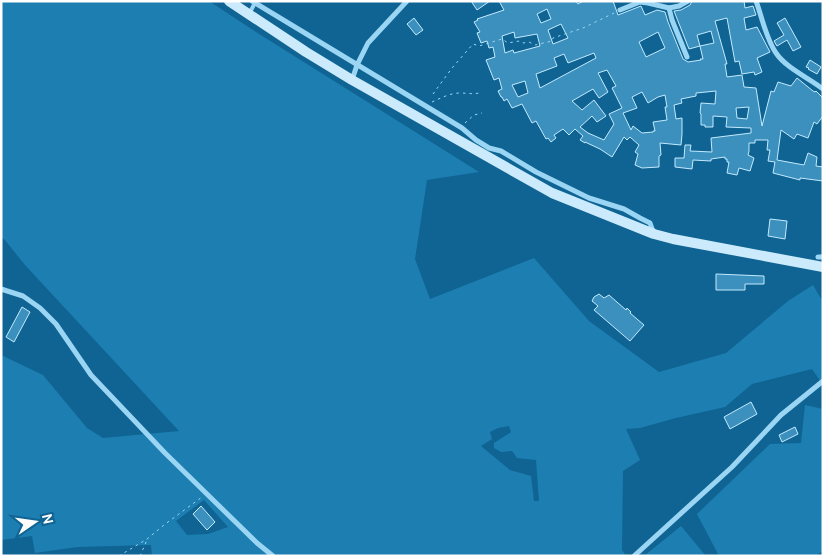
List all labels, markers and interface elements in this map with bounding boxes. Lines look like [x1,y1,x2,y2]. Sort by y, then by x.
north arrow [10,497,60,547]
text: N [38,512,58,526]

